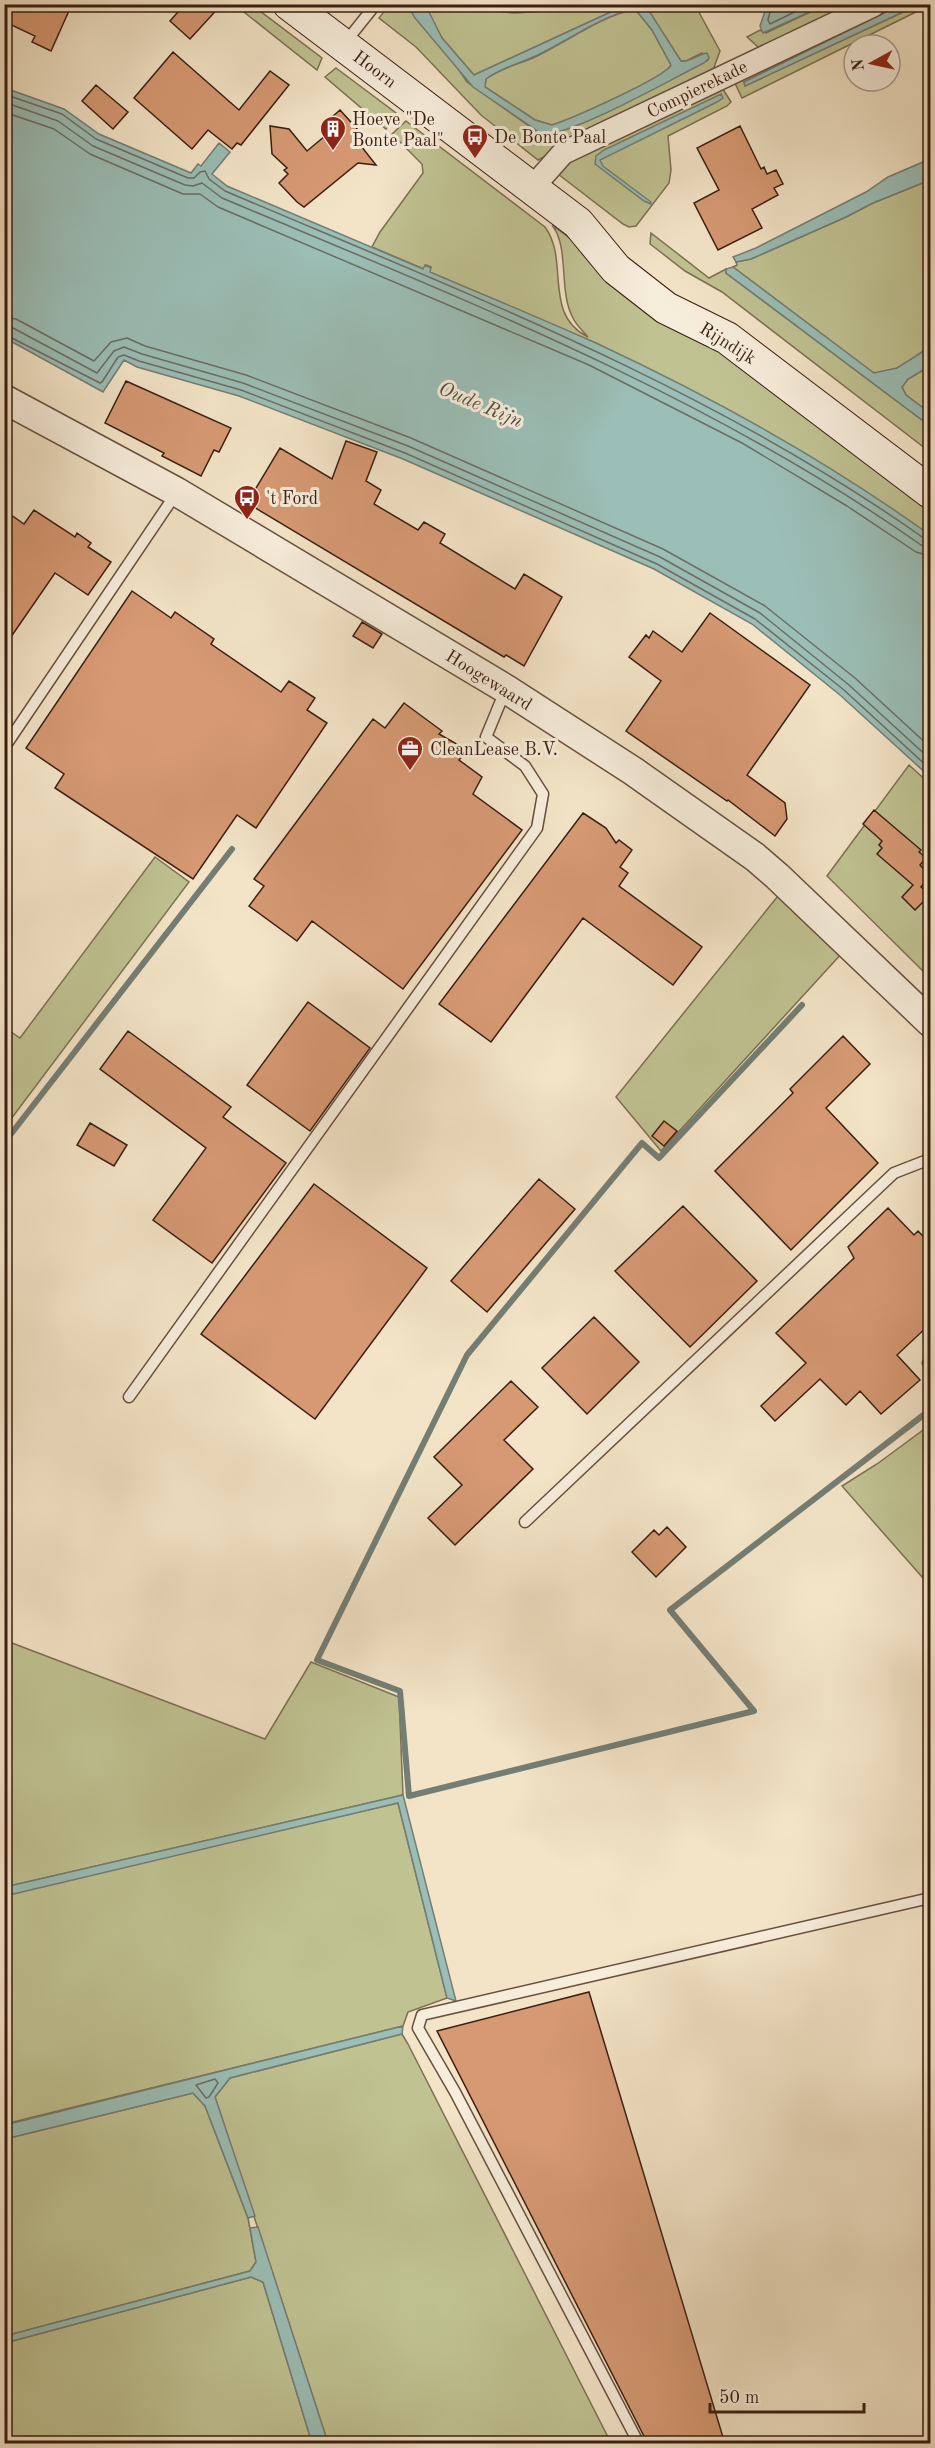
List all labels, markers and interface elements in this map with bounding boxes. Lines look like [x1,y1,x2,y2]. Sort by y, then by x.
north arrow [842,33,902,93]
street label: Hoorn [349,48,400,92]
text: N [850,57,868,72]
street label: Compierekade [644,58,751,122]
place label: Hoeve "De Bonte Paal" [352,111,444,150]
building icon: Hoeve "De Bonte Paal" [318,114,348,152]
bus stop icon: De Bonte Paal [460,122,490,160]
place label: De Bonte Paal [494,129,606,147]
street label: Rijndijk [696,320,759,368]
water label: Oude Rijn [435,379,525,432]
bus stop icon: 't Ford [232,483,262,521]
place label: 't Ford [266,490,318,508]
street label: Hoogewaard [442,647,535,714]
office icon: CleanLease B.V. [395,734,425,772]
place label: CleanLease B.V. [430,741,558,759]
scale bar [710,2376,864,2414]
text: 50 m [719,2389,759,2407]

